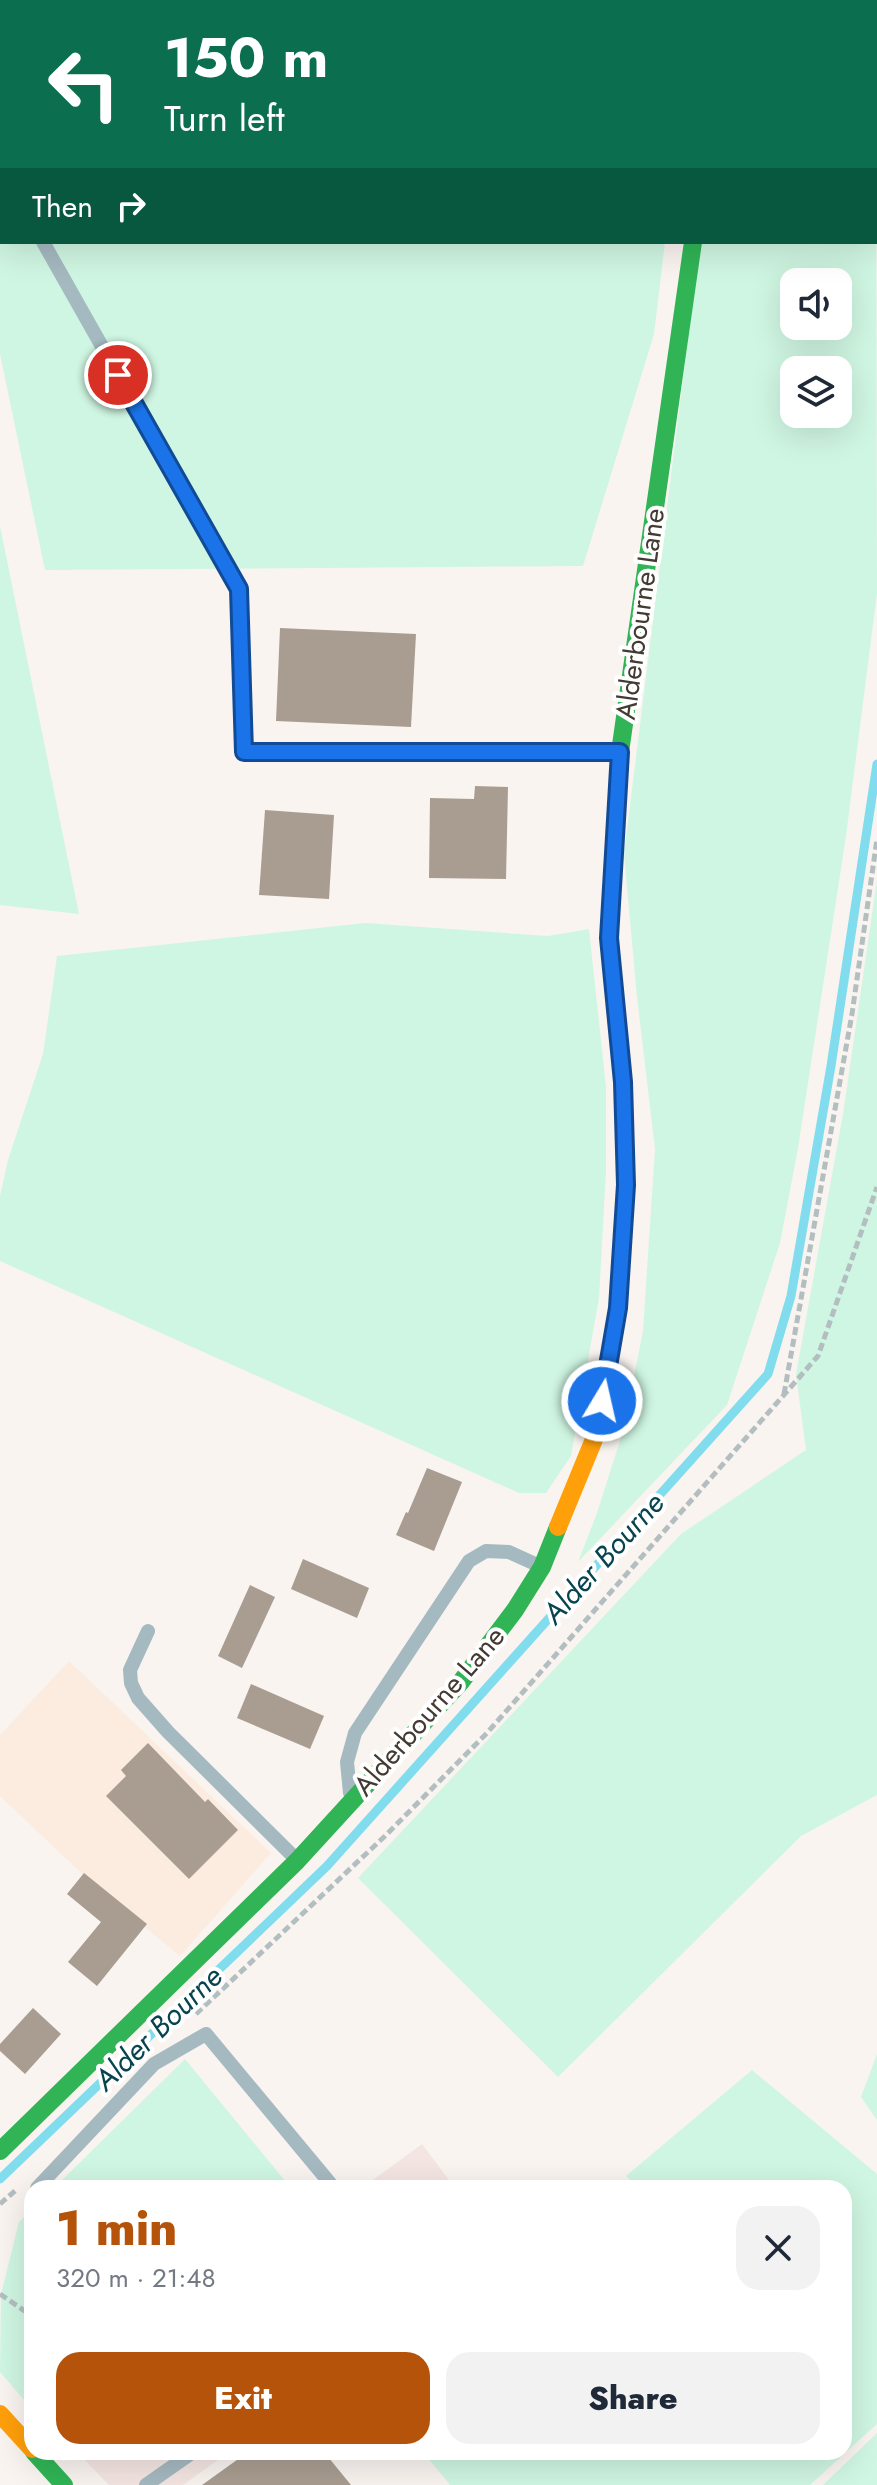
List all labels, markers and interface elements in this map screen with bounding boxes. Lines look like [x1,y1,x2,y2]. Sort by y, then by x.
text: 150 m [164,17,328,98]
icon: left [32,32,136,136]
text: Turn left [164,92,285,144]
icon: right [109,184,153,228]
text: Then [32,185,93,228]
map controls [780,268,852,428]
button: sound [780,268,852,340]
pin [84,341,152,409]
icon: arrive [96,353,140,397]
button: layers [780,356,852,428]
street label: Alderbourne Lane [605,506,675,722]
position arrow [560,1359,644,1443]
water label: Alder Bourne [531,1483,674,1634]
street label: Alderbourne Lane [344,1617,514,1805]
water label: Alder Bourne [83,1956,232,2101]
text: 1 min [56,2194,177,2263]
button: close [736,2206,820,2290]
text: 320 m · 21:48 [56,2259,216,2297]
button: Exit [56,2352,430,2444]
button: Share [446,2352,820,2444]

